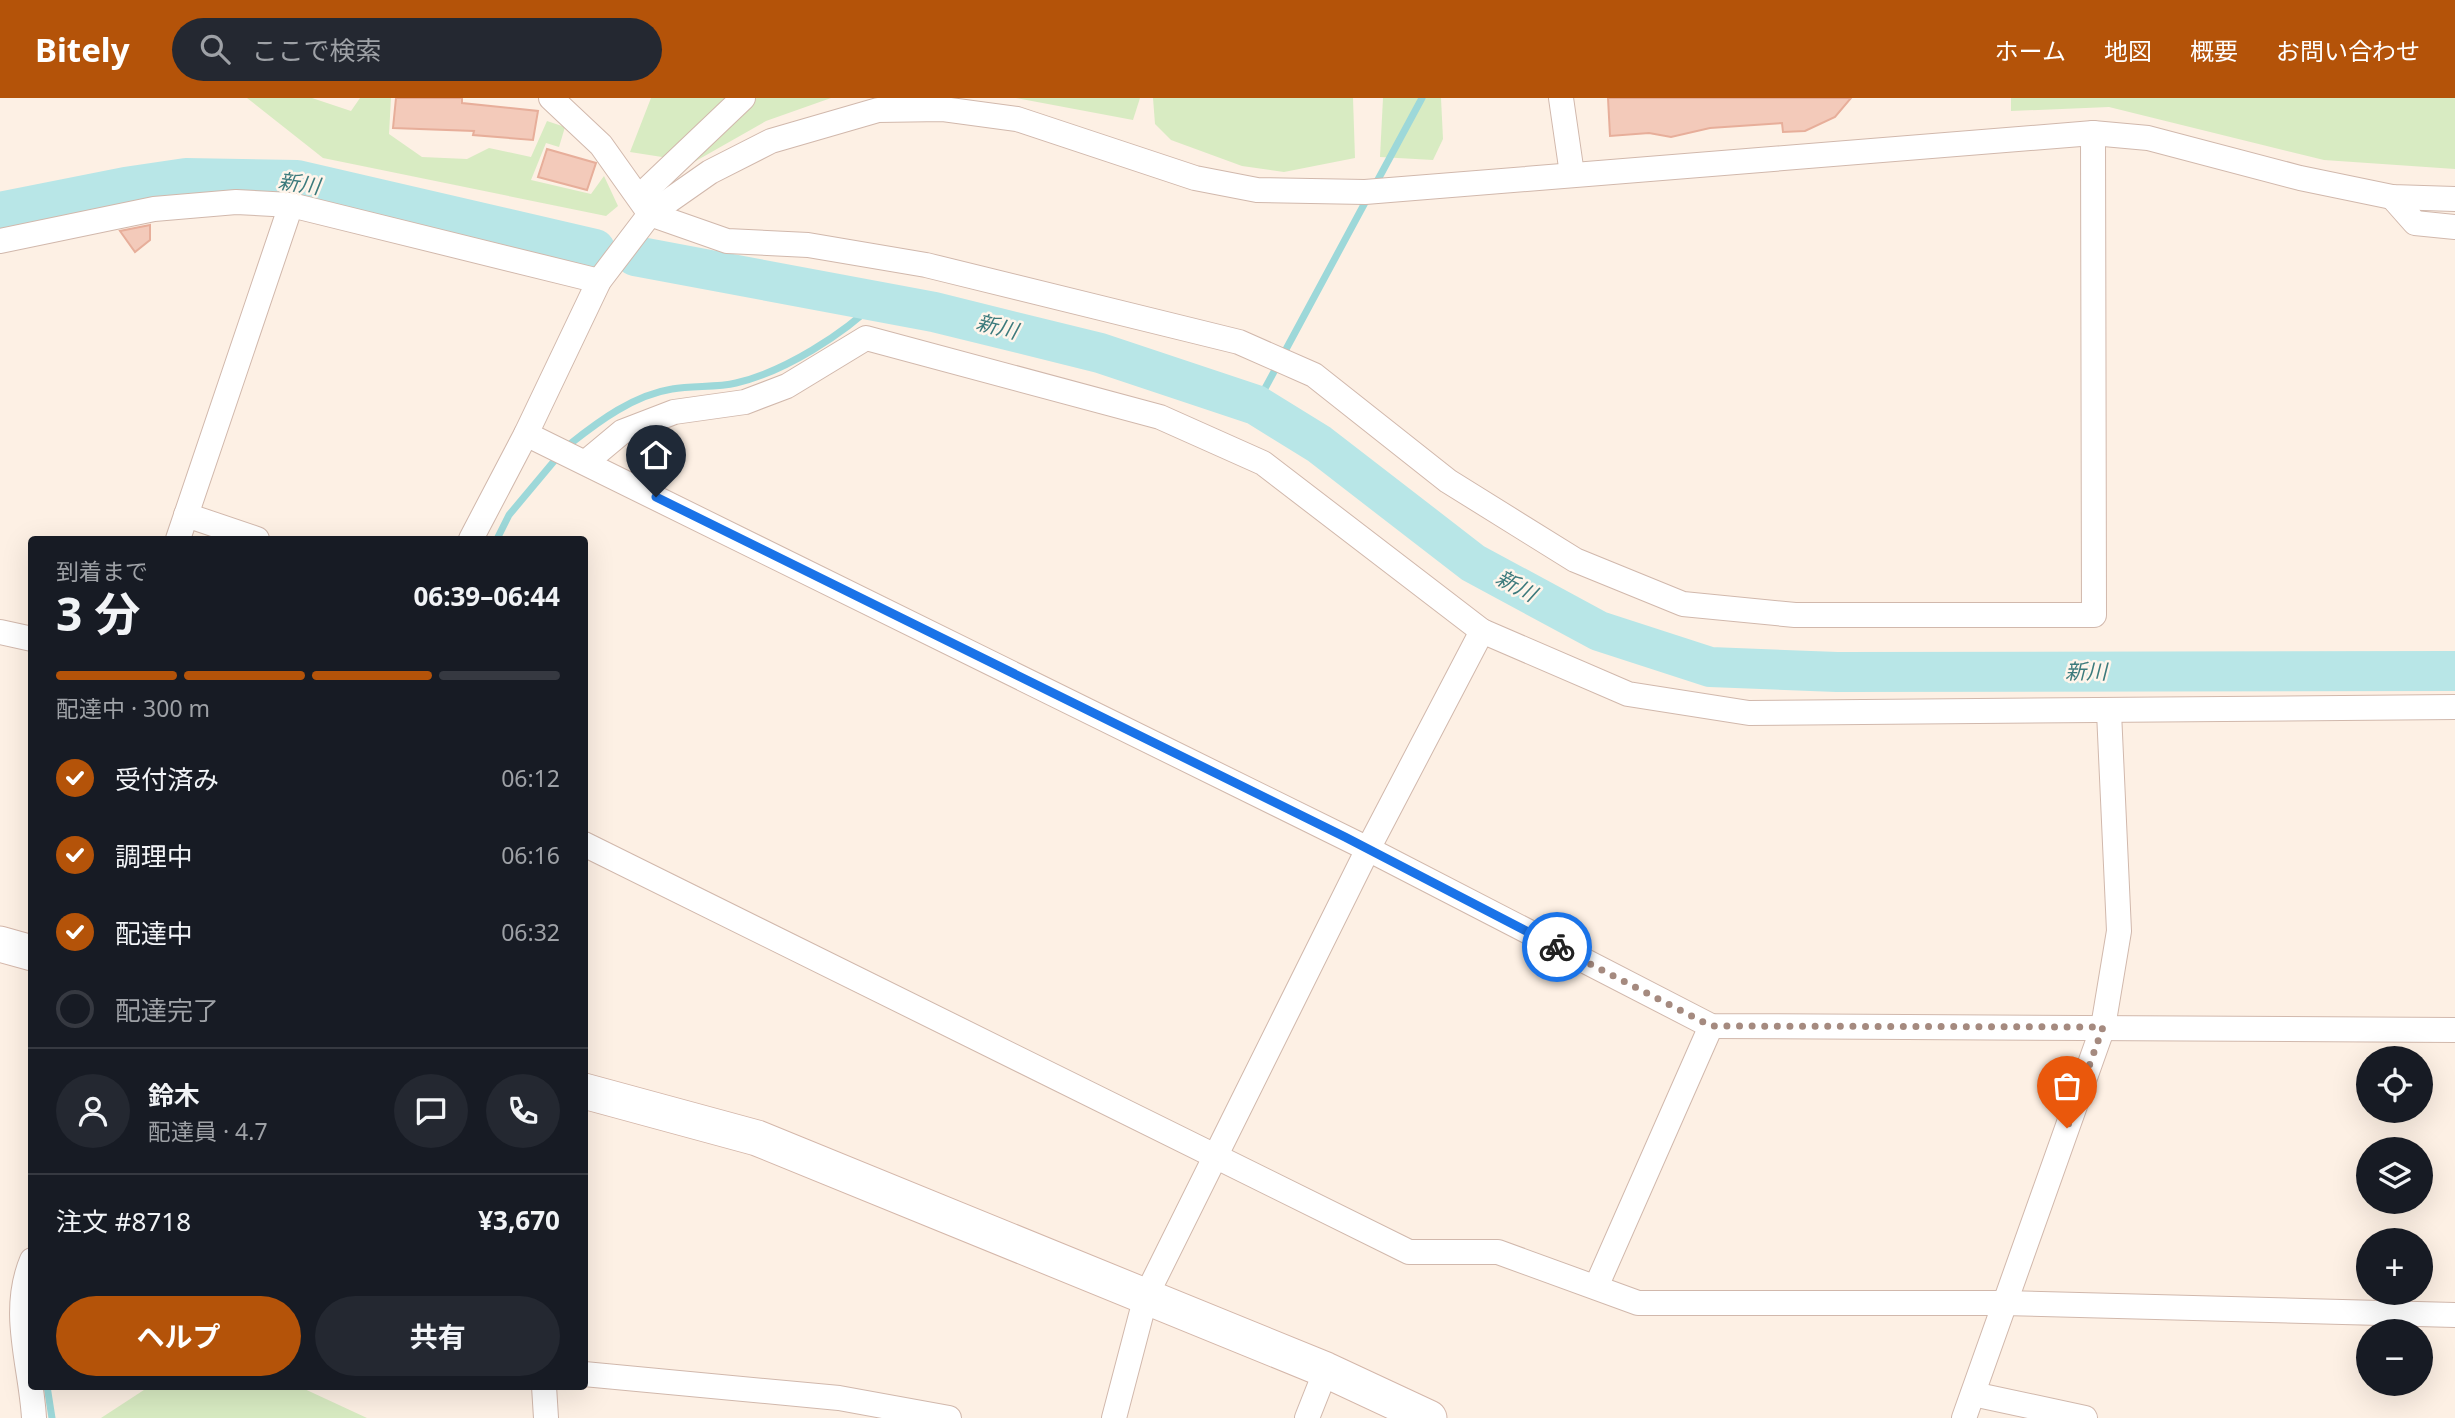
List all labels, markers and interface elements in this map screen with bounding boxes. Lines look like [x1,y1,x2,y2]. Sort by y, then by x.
search box [172,18,662,81]
text: Bitely [35,27,130,72]
icon: search [196,30,234,68]
text: ここで検索 [252,32,382,68]
text: ホーム [1995,34,2066,67]
text: 地図 [2104,34,2152,67]
text: 概要 [2190,34,2238,67]
text: お問い合わせ [2276,34,2420,67]
water label: 新川 [276,166,324,200]
water label: 新川 [973,307,1023,345]
pin [626,425,686,497]
icon: home [637,436,675,474]
text: 到着まで [56,555,148,587]
water label: 新川 [1491,563,1543,608]
text: 06:39–06:44 [413,578,560,614]
text: 3 分 [56,582,140,644]
water label: 新川 [2065,657,2109,685]
text: 配達中 · 300 m [56,692,210,724]
icon: check [56,759,94,797]
text: 受付済み [115,761,219,797]
text: 06:12 [501,762,560,794]
icon: check [56,836,94,874]
text: 調理中 [115,838,193,874]
text: 06:16 [501,839,560,871]
courier [1522,912,1592,982]
icon: check [56,913,94,951]
text: 配達中 [115,915,193,951]
text: 06:32 [501,916,560,948]
icon: bike [1538,928,1576,966]
text: 配達完了 [115,992,219,1028]
map controls [2356,1046,2433,1396]
button: locate [2356,1046,2433,1123]
pin [2037,1056,2097,1128]
icon: bag [2048,1067,2086,1105]
button: person [56,1074,130,1148]
button: chat [394,1074,468,1148]
button: phone [486,1074,560,1148]
text: 鈴木 [148,1077,200,1113]
text: 配達員 · 4.7 [148,1115,268,1147]
button: layers [2356,1137,2433,1214]
text: ¥3,670 [478,1202,560,1238]
text: 注文 #8718 [56,1203,191,1239]
button: + [2356,1228,2433,1305]
button: ヘルプ [56,1296,301,1376]
button: 共有 [315,1296,560,1376]
button: − [2356,1319,2433,1396]

